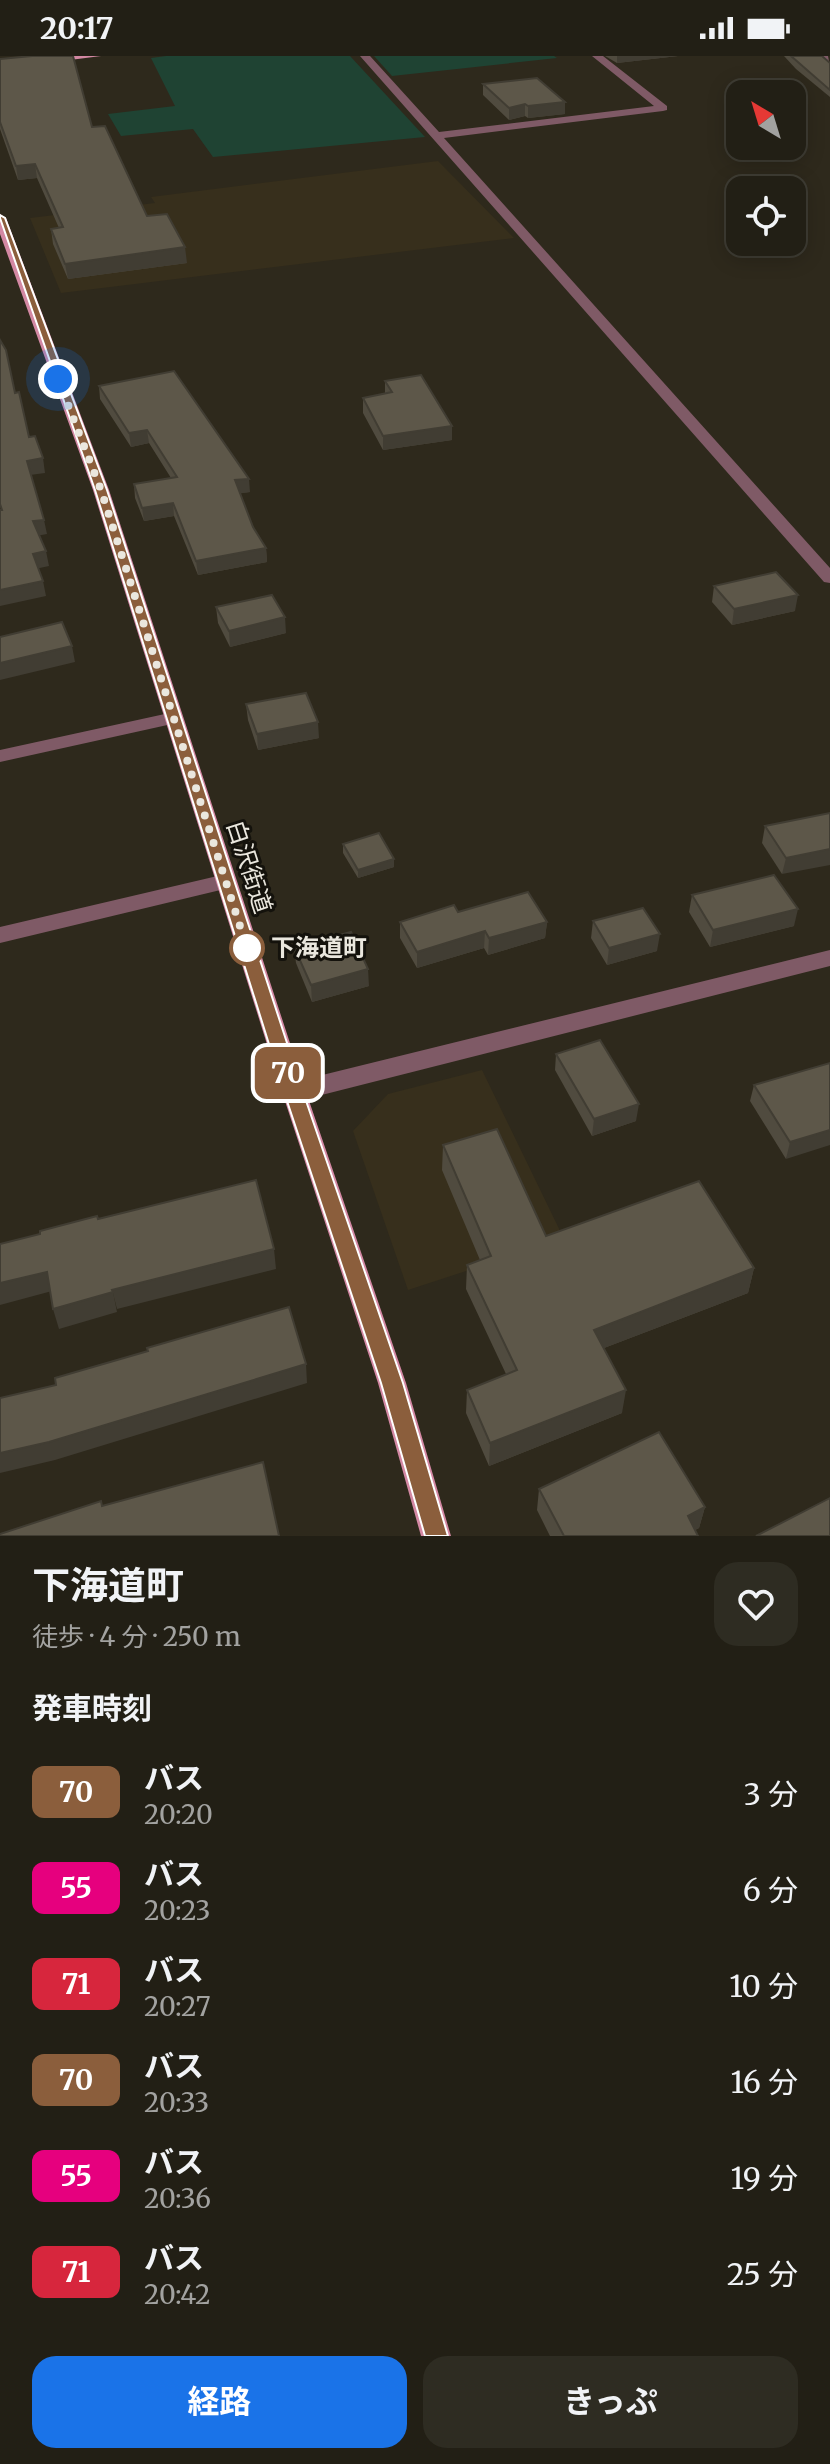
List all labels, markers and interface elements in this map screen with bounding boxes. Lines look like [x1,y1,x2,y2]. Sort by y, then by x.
text: 20:17 [40,9,114,47]
north arrow [726,80,806,160]
map controls [726,80,806,256]
button: locate [726,176,806,256]
your location [38,359,78,399]
street label: 白沢街道 [220,816,279,917]
marker: 下海道町 [230,931,264,965]
place label: 下海道町 [271,932,367,963]
line badge: 70 [252,1047,324,1099]
text: 70 [271,1055,305,1091]
text: 下海道町 [32,1562,184,1609]
button: heart [714,1562,798,1646]
text: 徒歩 · 4 分 · 250 m [32,1620,241,1653]
text: 発車時刻 [32,1689,152,1727]
text: バス [144,1759,204,1797]
text: 70 [59,1774,93,1810]
text: 3 分 [744,1775,798,1813]
text: 20:20 [144,1798,213,1831]
text: バス [144,1855,204,1893]
text: 55 [60,1870,92,1906]
text: 6 分 [743,1871,798,1909]
text: 20:23 [144,1894,211,1927]
text: バス [144,1951,204,1989]
text: 71 [61,1966,91,2002]
text: 10 分 [729,1967,798,2005]
text: 20:27 [144,1990,211,2023]
text: バス [144,2047,204,2085]
text: 70 [59,2062,93,2098]
text: 16 分 [730,2063,798,2101]
text: 20:33 [144,2086,209,2119]
text: バス [144,2143,204,2181]
text: 55 [60,2158,92,2194]
text: 19 分 [731,2159,798,2197]
text: 20:36 [144,2182,211,2215]
text: バス [144,2239,204,2277]
text: 71 [61,2254,91,2290]
text: 25 分 [727,2255,798,2293]
text: 20:42 [144,2278,210,2311]
button: 経路 [32,2356,407,2448]
button: きっぷ [423,2356,798,2448]

